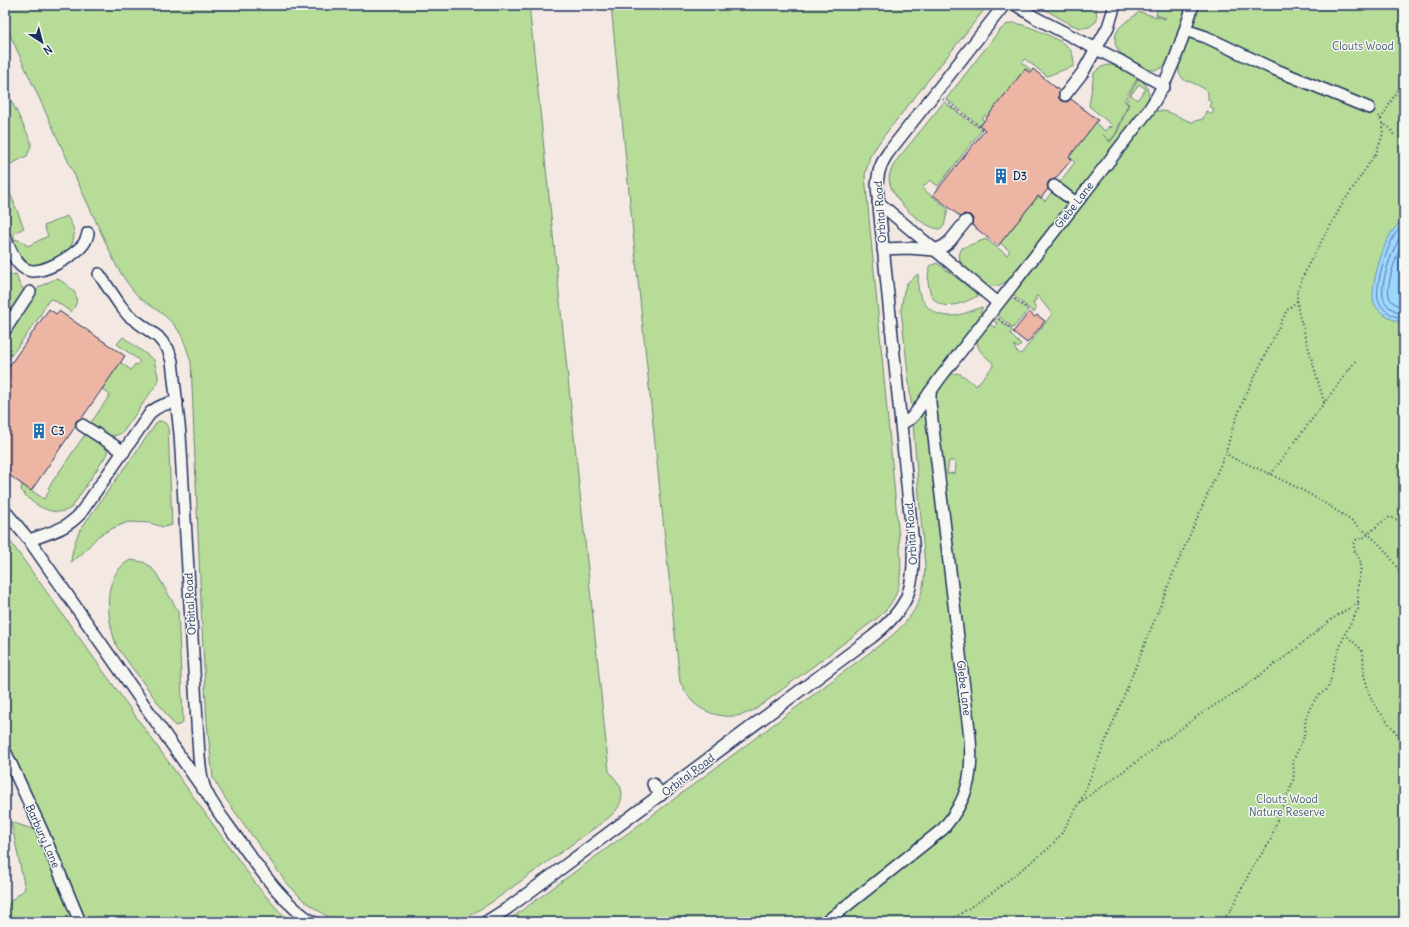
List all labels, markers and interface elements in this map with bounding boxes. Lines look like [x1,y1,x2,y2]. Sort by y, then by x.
north arrow [22,22,62,62]
park label: Clouts Wood [1332,39,1395,53]
text: N [41,42,55,58]
building icon: D3 [992,167,1010,185]
place label: D3 [1013,169,1027,183]
street label: Glebe Lane [1051,179,1097,231]
street label: Orbital Road [871,180,889,244]
building icon: C3 [30,422,48,440]
place label: C3 [51,424,65,438]
street label: Orbital Road [902,502,920,566]
street label: Orbital Road [181,572,199,636]
street label: Glebe Lane [954,660,974,716]
street label: Orbital Road [659,750,718,799]
park label: Clouts Wood Nature Reserve [1249,792,1325,819]
street label: Barbury Lane [23,802,63,870]

